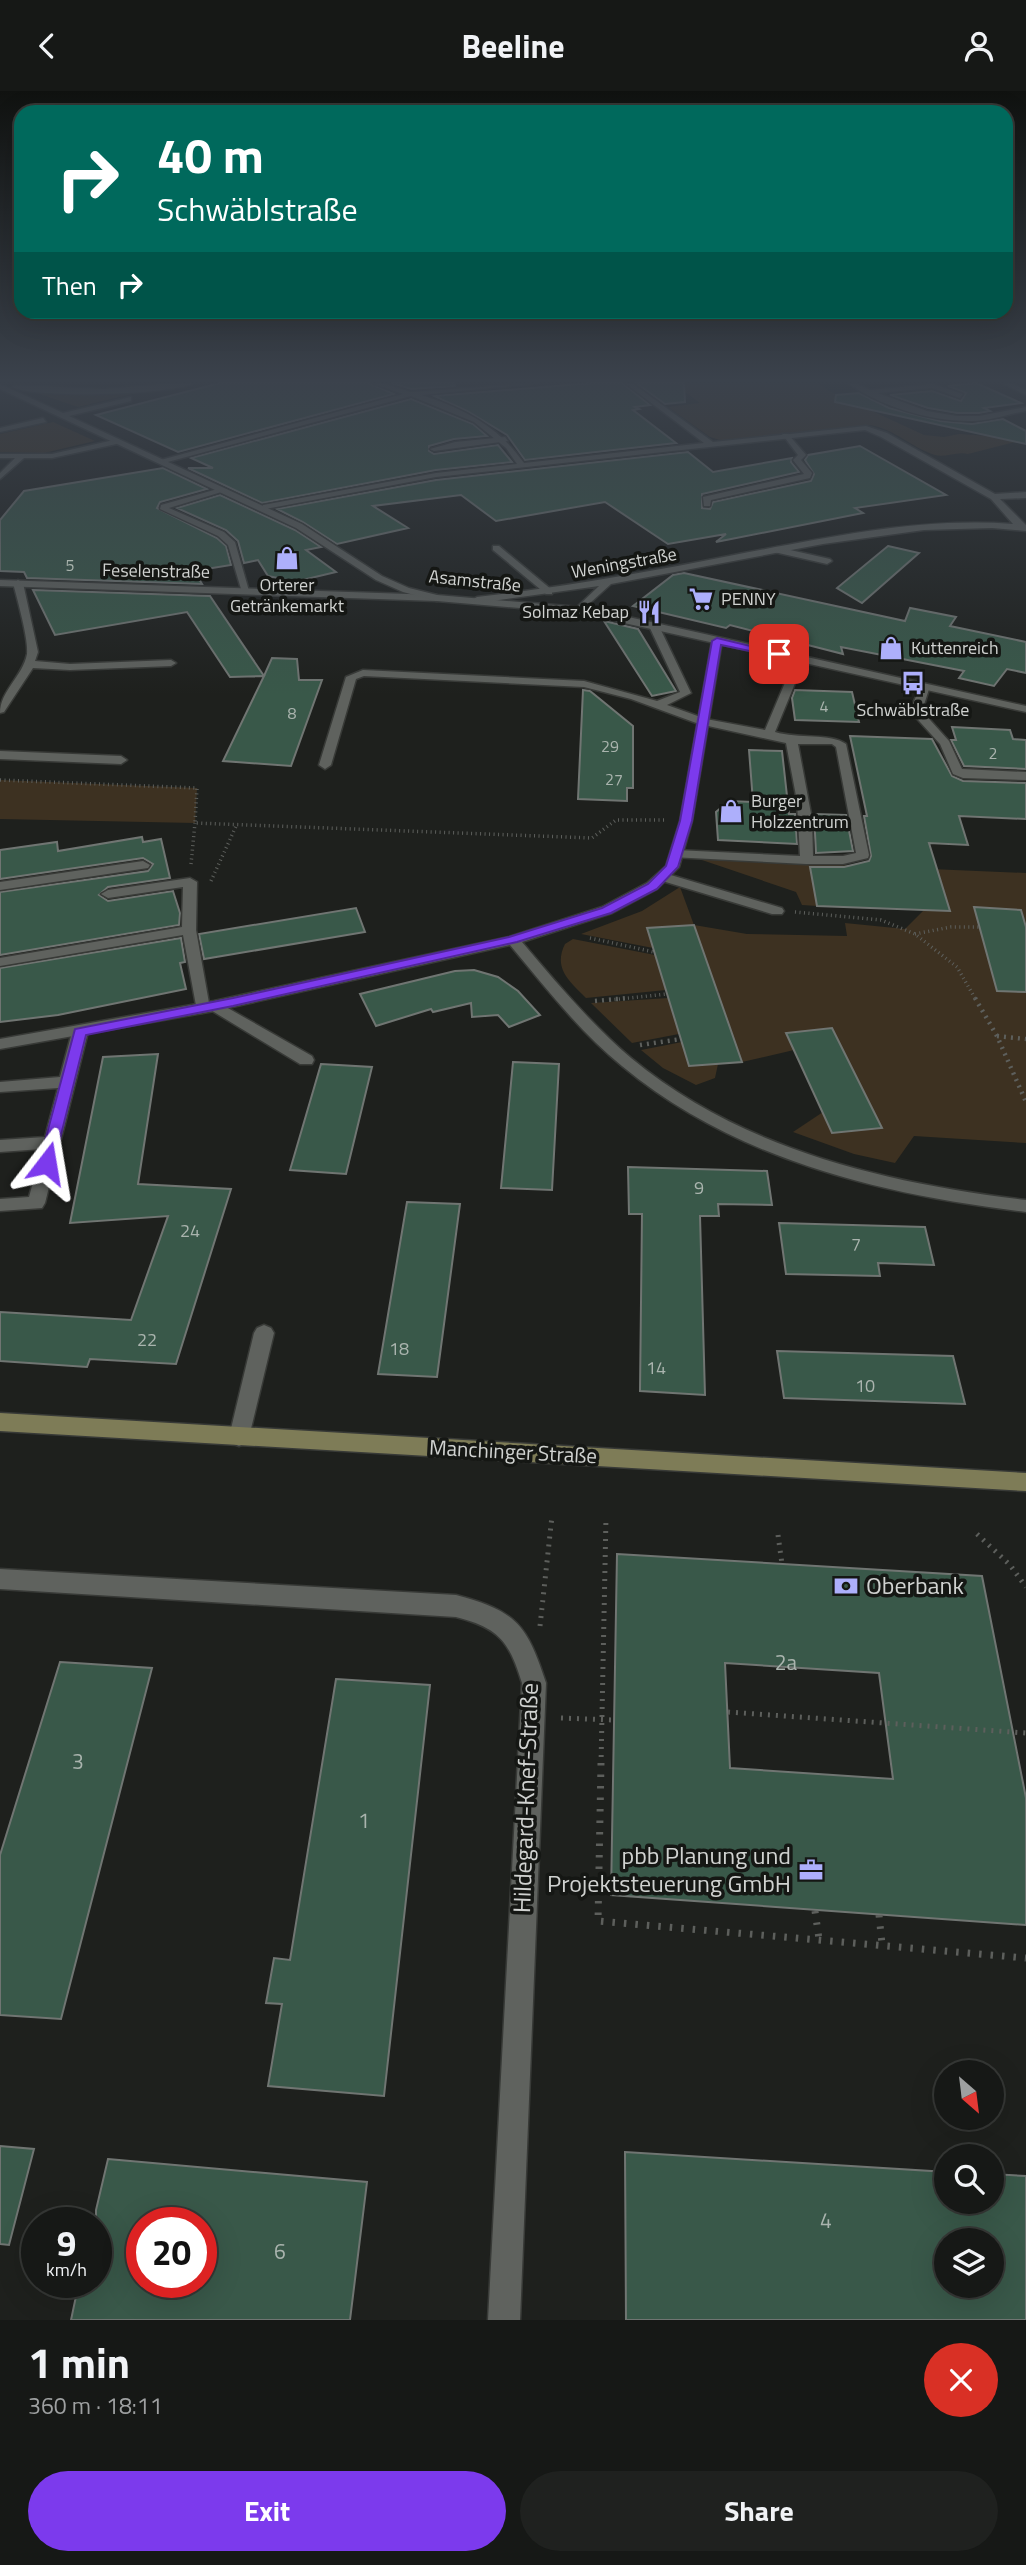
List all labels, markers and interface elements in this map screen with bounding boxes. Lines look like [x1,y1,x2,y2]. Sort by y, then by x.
text: Beeline [461,22,565,70]
icon: back [28,27,66,65]
icon: person [960,27,998,65]
text: 40 m [157,117,264,192]
icon: right [42,133,133,224]
text: Schwäblstraße [157,185,358,233]
text: Then [42,266,97,305]
icon: right [111,266,149,304]
street label: Weningstraße [569,540,679,585]
shop icon: Orterer Getränkemarkt [273,544,301,572]
house number: 5 [66,553,75,577]
street label: Feselenstraße [102,556,210,585]
street label: Asamstraße [428,562,522,599]
place label: Orterer Getränkemarkt [230,571,345,619]
supermarket icon: PENNY [687,585,715,613]
place label: PENNY [721,585,776,612]
place label: Solmaz Kebap [522,598,629,625]
restaurant icon: Solmaz Kebap [635,598,663,626]
pin [749,624,809,684]
shop icon: Kuttenreich [877,634,905,662]
place label: Kuttenreich [911,634,999,661]
icon: arrive [760,635,798,673]
bus stop icon: Schwäblstraße [899,669,927,697]
house number: 4 [820,694,829,718]
place label: Schwäblstraße [857,696,969,723]
house number: 8 [288,701,297,725]
house number: 29 [601,734,619,758]
house number: 2 [989,741,997,765]
house number: 27 [605,767,623,791]
place label: Burger Holzzentrum [751,787,849,835]
shop icon: Burger Holzzentrum [717,797,745,825]
position arrow [10,1126,84,1200]
house number: 9 [694,1174,704,1201]
house number: 24 [180,1217,200,1244]
house number: 7 [851,1231,861,1258]
house number: 22 [137,1326,157,1353]
house number: 18 [389,1335,409,1362]
house number: 14 [646,1354,666,1381]
house number: 10 [855,1372,875,1399]
street label: Manchinger Straße [428,1431,598,1471]
place label: Oberbank [866,1567,964,1603]
bank icon: Oberbank [832,1572,860,1600]
house number: 2a [775,1646,798,1678]
street label: Hildegard-Knef-Straße [503,1682,547,1914]
house number: 3 [72,1745,84,1777]
house number: 1 [358,1804,370,1836]
place label: pbb Planung und Projektsteuerung GmbH [547,1837,791,1901]
office icon: pbb Planung und Projektsteuerung GmbH [797,1856,825,1884]
north arrow [934,2060,1004,2130]
map controls [934,2060,1004,2298]
button: search [934,2144,1004,2214]
house number: 4 [820,2204,832,2236]
speed limit sign: 20 [126,2207,217,2298]
text: 9 [57,2216,76,2270]
button: layers [934,2228,1004,2298]
house number: 6 [274,2235,286,2267]
text: km/h [46,2256,87,2283]
text: 1 min [28,2330,130,2394]
button: close [924,2343,998,2417]
text: 360 m · 18:11 [28,2388,163,2423]
button: Exit [28,2471,506,2551]
button: Share [520,2471,998,2551]

